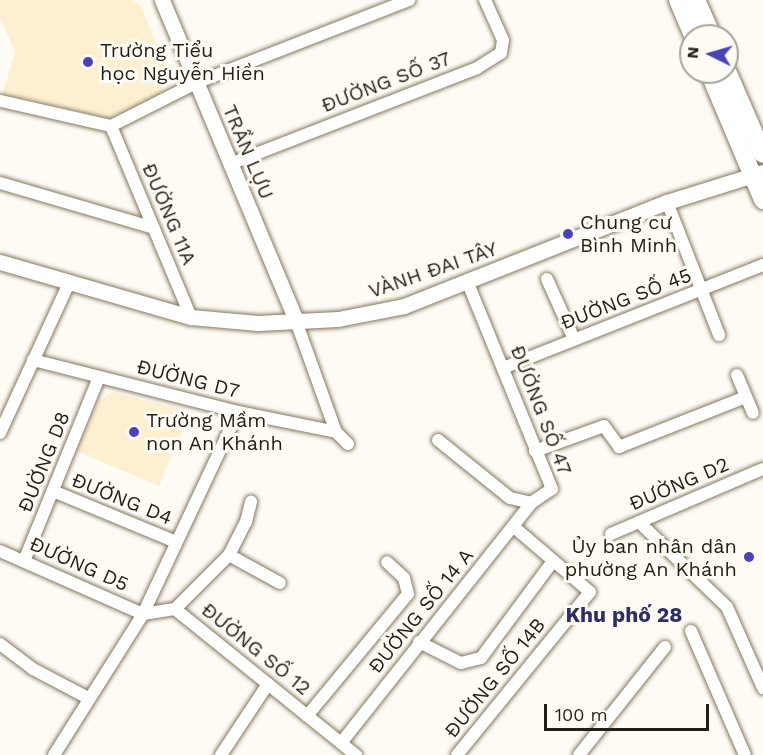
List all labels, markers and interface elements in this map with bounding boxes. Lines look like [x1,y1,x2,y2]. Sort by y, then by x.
north arrow [679,24,739,84]
place label: Trường Tiểu học Nguyễn Hiền [100,39,265,86]
street label: ĐƯỜNG SỐ 37 [318,46,454,118]
text: N [683,46,703,59]
marker: Trường Tiểu học Nguyễn Hiền [81,55,95,69]
street label: TRẦN LỰU [217,101,279,203]
street label: ĐƯỜNG 11A [137,159,201,269]
place label: Chung cư Bình Minh [580,210,677,257]
marker: Chung cư Bình Minh [561,227,575,241]
street label: VÀNH ĐAI TÂY [365,237,501,303]
street label: ĐƯỜNG SỐ 45 [557,263,695,335]
street label: ĐƯỜNG SỐ 47 [505,342,577,478]
street label: ĐƯỜNG D7 [134,355,242,403]
street label: ĐƯỜNG D8 [13,408,75,516]
place label: Trường Mầm non An Khánh [146,408,284,455]
marker: Trường Mầm non An Khánh [127,425,141,439]
street label: ĐƯỜNG D2 [626,452,732,516]
street label: ĐƯỜNG D4 [68,468,176,530]
street label: ĐƯỜNG D5 [26,532,132,596]
place label: Ủy ban nhân dân phường An Khánh [564,534,737,581]
street label: ĐƯỜNG SỐ 14 A [363,543,479,679]
marker: Ủy ban nhân dân phường An Khánh [742,550,756,564]
street label: ĐƯỜNG SỐ 12 [196,598,316,700]
district label: Khu phố 28 [565,602,683,628]
street label: ĐƯỜNG SỐ 14B [439,613,551,743]
scale bar [547,692,712,730]
text: 100 m [555,704,608,725]

